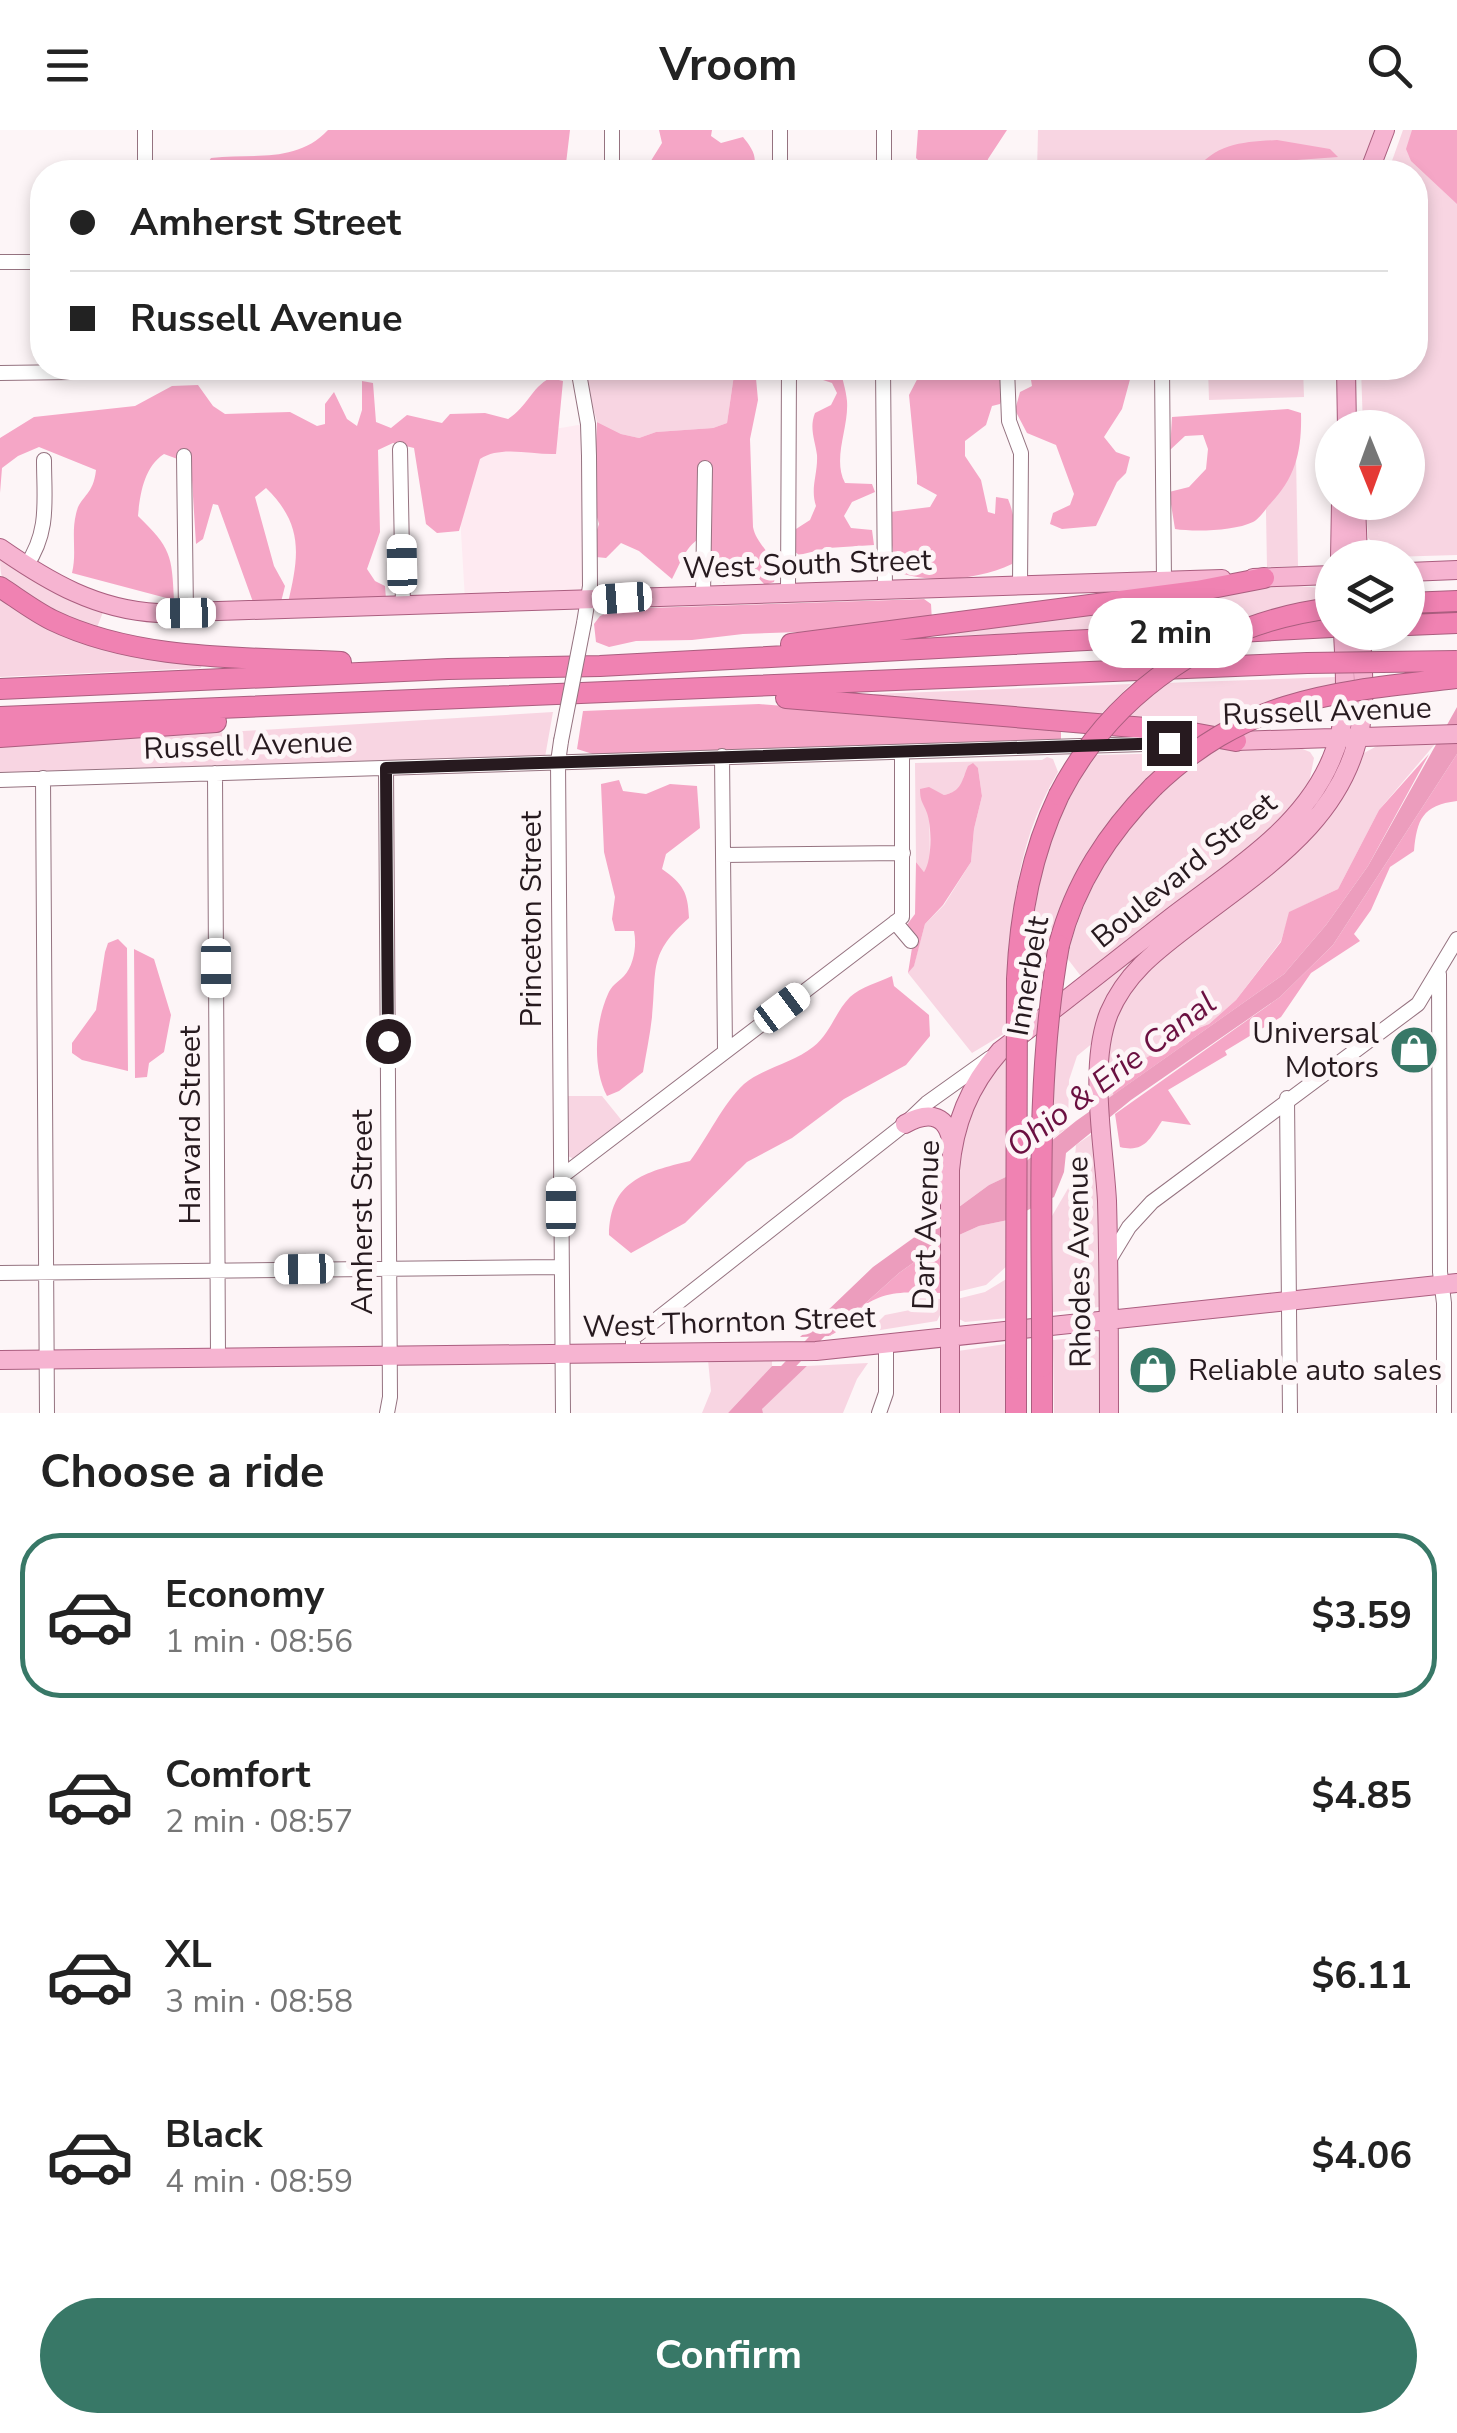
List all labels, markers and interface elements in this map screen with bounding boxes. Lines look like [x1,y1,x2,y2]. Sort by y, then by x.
text: Vroom [659,35,798,96]
icon: menu [40,38,95,93]
icon: search [1362,38,1417,93]
text: Amherst Street [130,197,401,248]
text: Russell Avenue [130,293,403,344]
north arrow [1315,410,1425,520]
map controls [1315,410,1425,650]
car [386,534,418,594]
street label: West South Street [682,540,933,589]
button: layers [1315,540,1425,650]
car [591,581,653,615]
car [156,597,216,629]
callout: 2 min [1086,598,1252,668]
text: 2 min [1129,611,1212,654]
street label: Russell Avenue [1222,687,1432,736]
street label: Russell Avenue [143,721,353,770]
route end [1147,721,1192,766]
street label: Boulevard Street [1083,783,1286,958]
street label: Princeton Street [511,810,552,1027]
street label: Innerbelt [998,912,1059,1039]
car [201,938,231,998]
car [749,978,815,1038]
water label: Ohio & Erie Canal [998,981,1225,1167]
place label: Universal Motors [1252,1013,1379,1088]
route start [366,1019,411,1064]
shop icon: Universal Motors [1388,1024,1440,1076]
street label: Harvard Street [170,1025,211,1225]
street label: Amherst Street [342,1109,383,1315]
street label: Dart Avenue [903,1139,950,1311]
street label: Rhodes Avenue [1057,1156,1102,1368]
car [546,1177,576,1237]
car [274,1253,334,1285]
street label: West Thornton Street [582,1297,877,1348]
shop icon: Reliable auto sales [1127,1344,1179,1396]
place label: Reliable auto sales [1188,1350,1442,1391]
text: Choose a ride [40,1442,325,1503]
text: Economy [165,1569,324,1620]
icon: car [45,1571,135,1661]
text: $3.59 [1311,1590,1412,1641]
text: 1 min · 08:56 [165,1620,353,1663]
text: Comfort [165,1749,310,1800]
icon: car [45,1751,135,1841]
text: $4.85 [1311,1770,1412,1821]
text: 2 min · 08:57 [165,1800,353,1843]
text: XL [165,1929,212,1980]
icon: car [45,1931,135,2021]
text: $6.11 [1311,1950,1412,2001]
text: 3 min · 08:58 [165,1980,353,2023]
text: Black [165,2109,262,2160]
icon: car [45,2111,135,2201]
text: $4.06 [1311,2130,1412,2181]
text: 4 min · 08:59 [165,2160,353,2203]
button: Confirm [40,2298,1417,2413]

